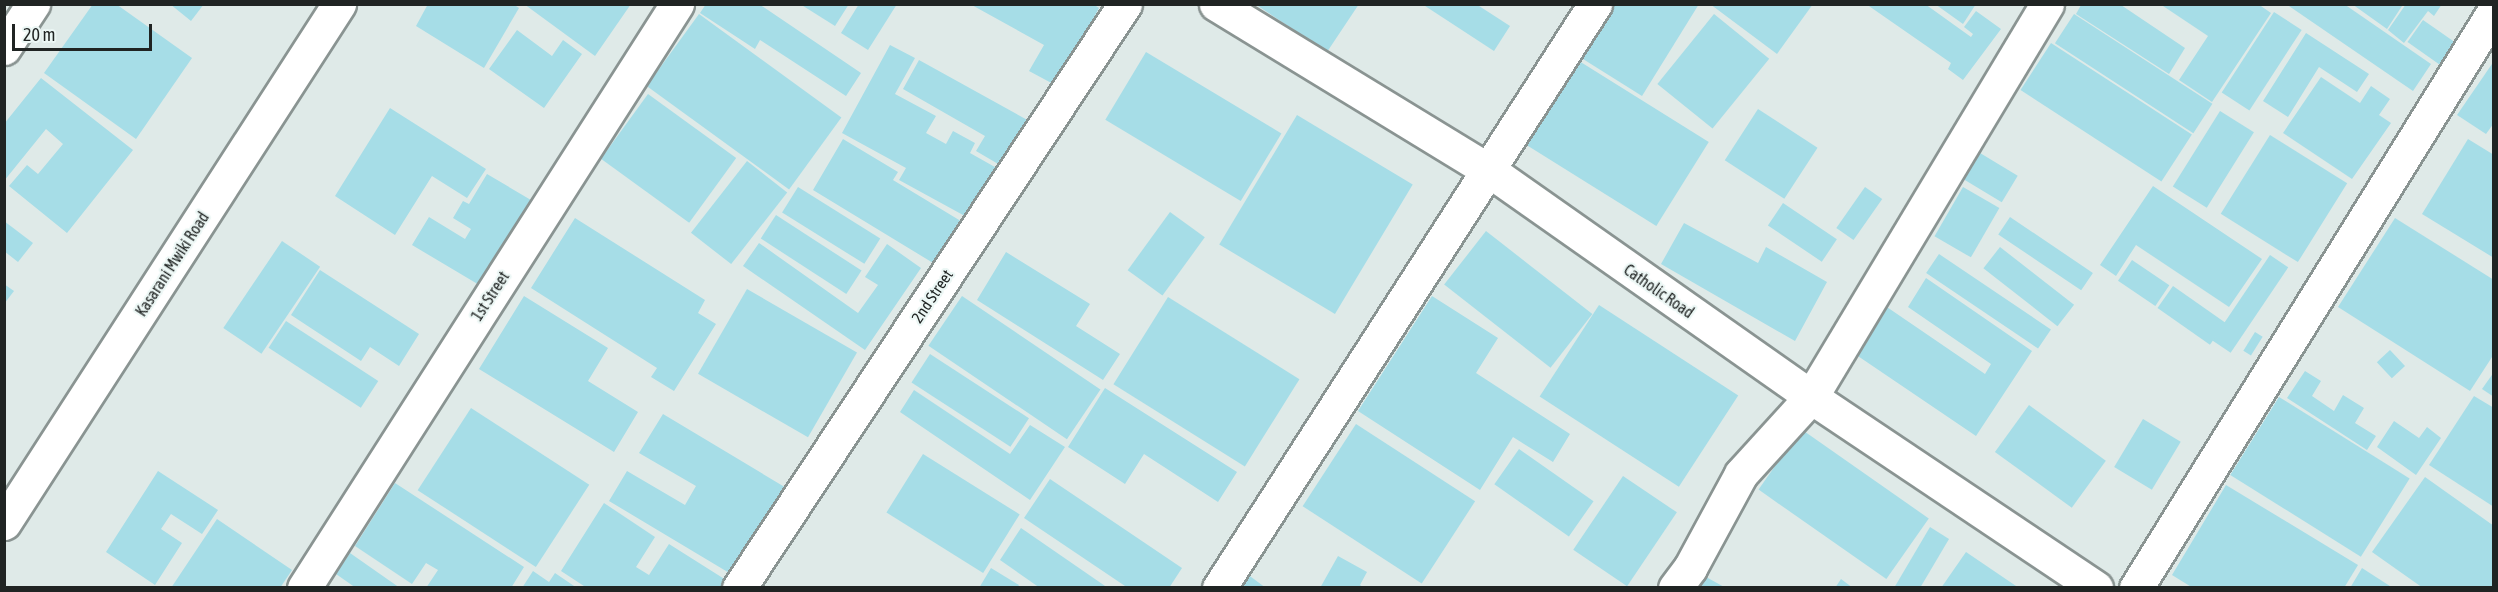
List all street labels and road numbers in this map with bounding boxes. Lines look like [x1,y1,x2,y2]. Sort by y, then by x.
street label: Kasarani Mwiki Road [131,208,213,320]
street label: Catholic Road [1620,260,1698,322]
street label: 2nd Street [907,266,957,326]
street label: 1st Street [467,268,513,324]

